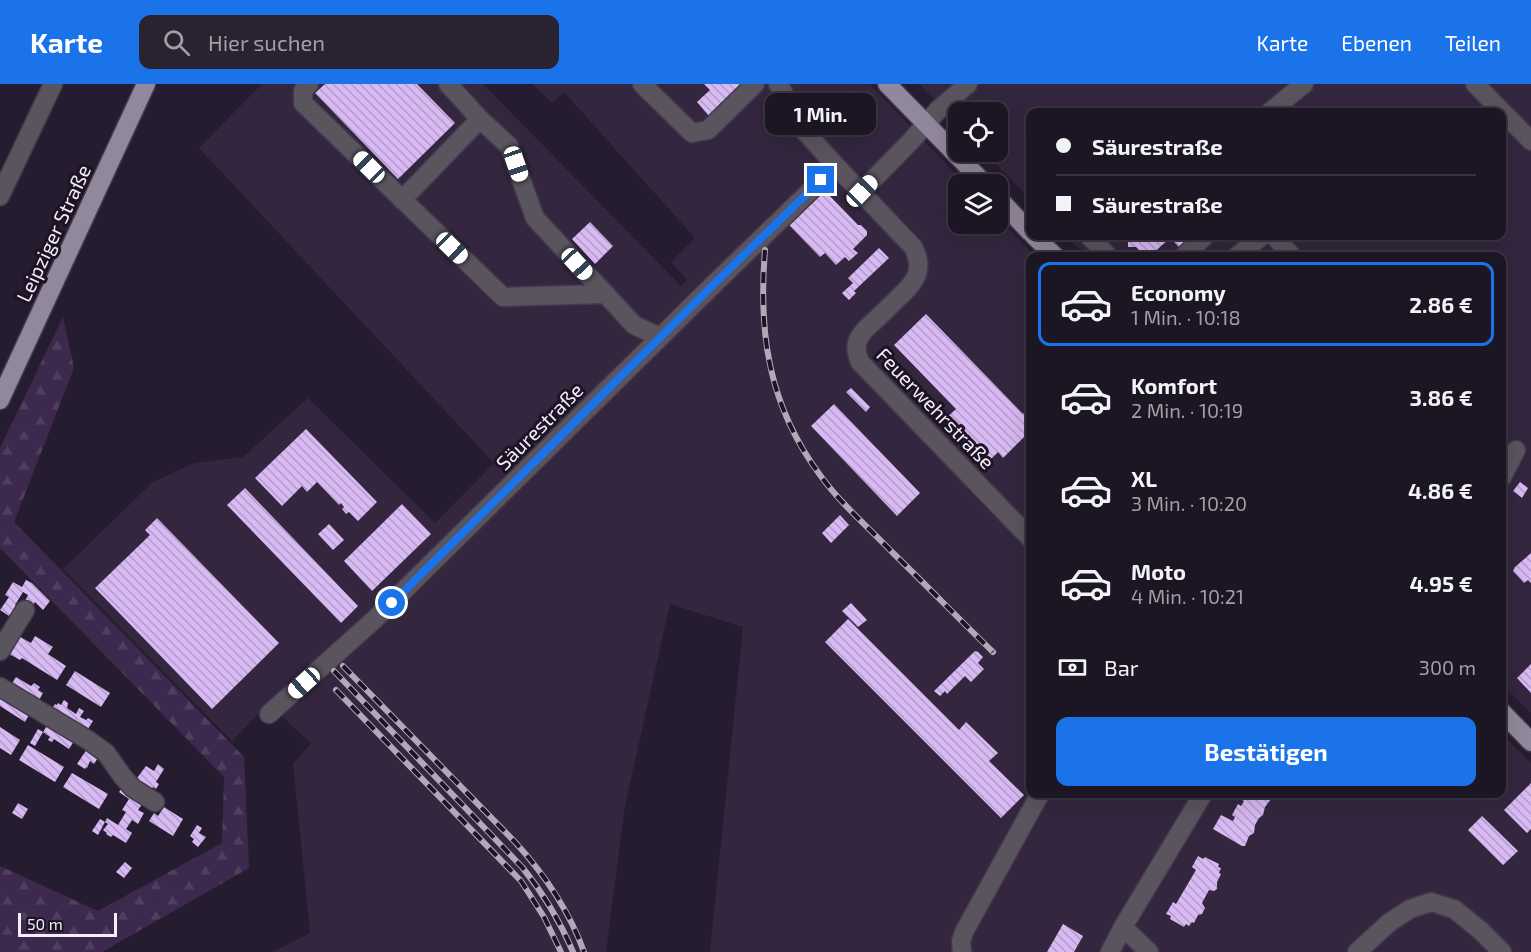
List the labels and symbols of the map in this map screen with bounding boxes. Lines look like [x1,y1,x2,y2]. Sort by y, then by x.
callout: 1 Min. [766,93,876,135]
car [502,144,530,184]
car [350,148,388,186]
street label: Leipziger Straße [11,161,95,305]
route end [807,166,834,193]
car [843,172,881,210]
car [433,229,471,267]
car [558,245,596,283]
street label: Feuerwehrstraße [872,342,1000,474]
street label: Säurestraße [491,378,587,474]
route start [378,589,405,616]
car [285,664,323,702]
scale bar [18,910,117,938]

